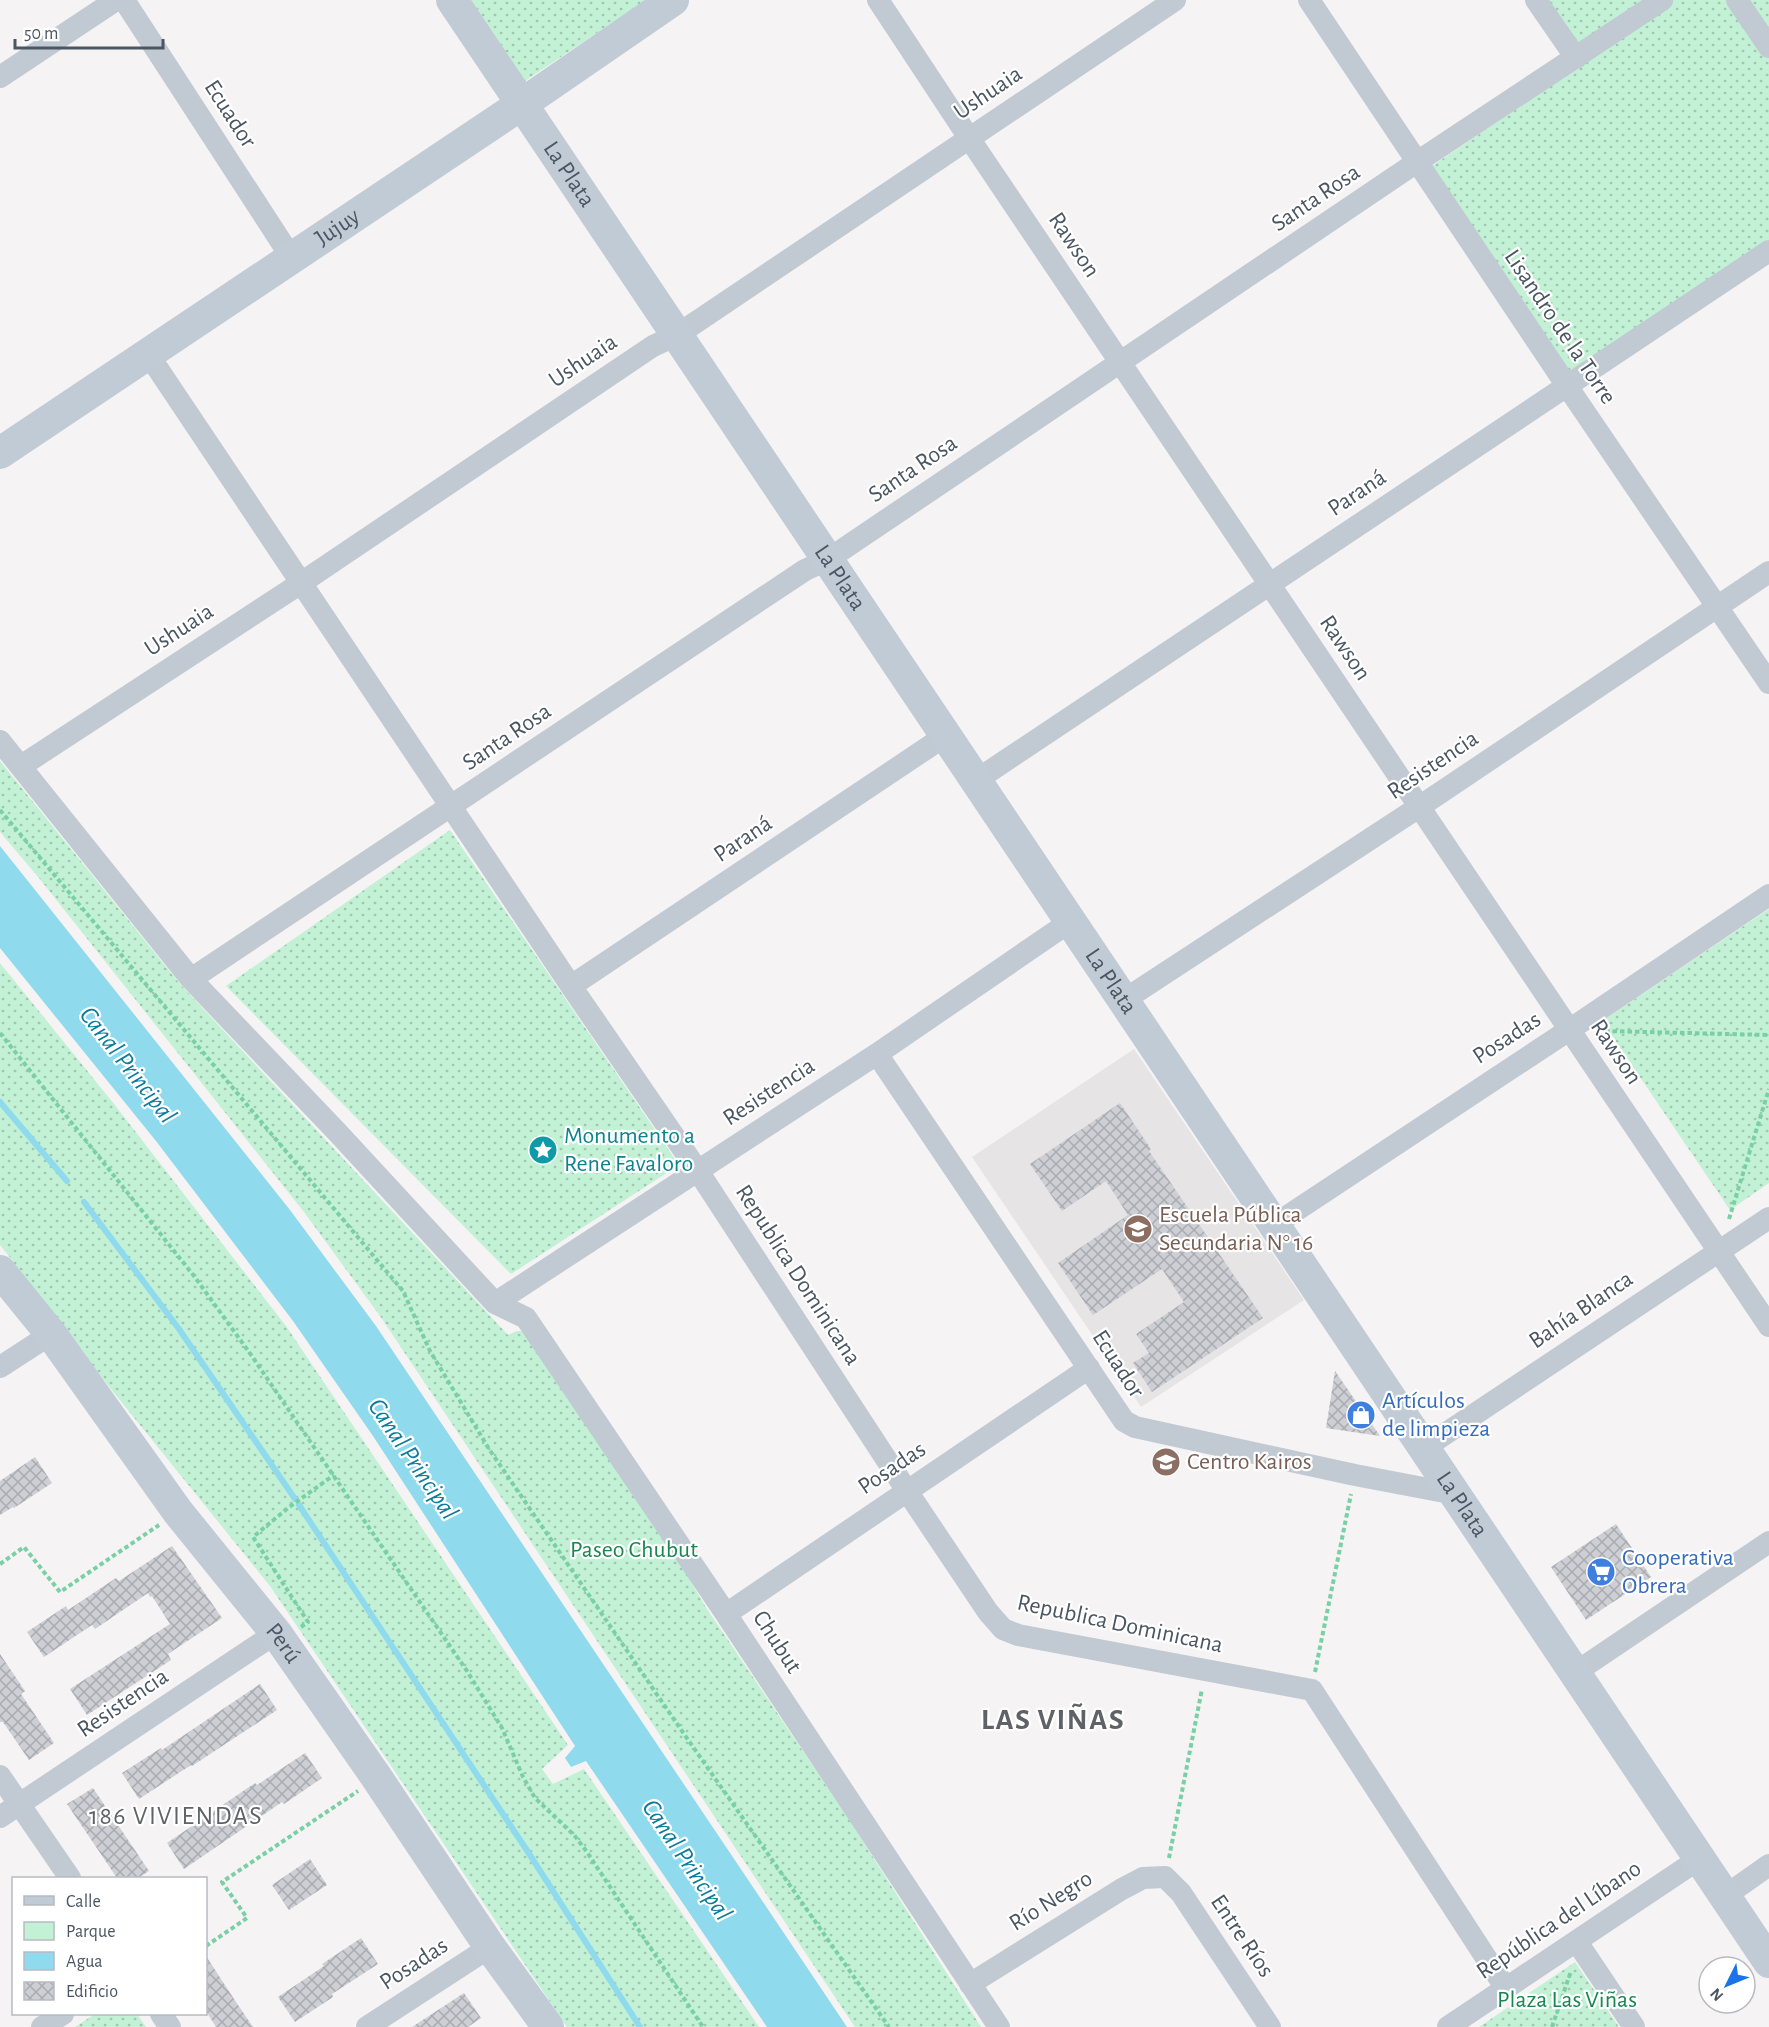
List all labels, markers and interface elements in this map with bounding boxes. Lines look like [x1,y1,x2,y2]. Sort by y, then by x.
scale bar [15,12,164,50]
text: 50 m [24,25,58,43]
street label: Ushuaia [950,62,1026,124]
street label: Ecuador [199,76,261,152]
street label: La Plata [539,137,599,211]
street label: Santa Rosa [1267,160,1365,236]
street label: Jujuy [311,204,364,251]
street label: Rawson [1044,208,1104,282]
street label: Lisandro de la Torre [1500,245,1620,409]
street label: Ushuaia [545,330,621,392]
street label: Santa Rosa [864,431,962,507]
street label: Paraná [1324,465,1390,521]
street label: La Plata [810,541,870,615]
street label: Ushuaia [140,599,218,661]
street label: Rawson [1315,611,1375,685]
street label: Santa Rosa [458,699,556,775]
street label: Resistencia [1383,726,1483,804]
street label: Paraná [710,811,776,867]
street label: La Plata [1080,944,1141,1019]
water label: Canal Principal [75,1002,181,1128]
street label: Posadas [1469,1007,1545,1069]
street label: Rawson [1586,1015,1646,1089]
street label: Resistencia [719,1054,819,1130]
place label: Monumento a Rene Favaloro [564,1124,695,1176]
place icon: Monumento a Rene Favaloro [527,1134,559,1166]
street label: Republica Dominicana [731,1181,865,1369]
place label: Escuela Pública Secundaria N° 16 [1159,1203,1313,1255]
school or university icon: Escuela Pública Secundaria N° 16 [1122,1213,1154,1245]
street label: Bahía Blanca [1525,1267,1637,1353]
street label: Ecuador [1087,1326,1149,1402]
place label: Artículos de limpieza [1382,1389,1490,1441]
water label: Canal Principal [363,1394,463,1524]
shop icon: Artículos de limpieza [1345,1399,1377,1431]
street label: Posadas [854,1437,930,1499]
school or university icon: Centro Kairos [1150,1446,1182,1478]
place label: Centro Kairos [1187,1450,1312,1474]
street label: La Plata [1431,1467,1492,1542]
park label: Paseo Chubut [570,1538,698,1562]
place label: Cooperativa Obrera [1622,1546,1734,1598]
supermarket icon: Cooperativa Obrera [1585,1556,1617,1588]
street label: Republica Dominicana [1015,1590,1225,1658]
street label: Chubut [748,1606,806,1678]
street label: Perú [261,1619,305,1668]
street label: Resistencia [73,1664,173,1742]
district label: LAS VIÑAS [981,1703,1125,1735]
water label: Canal Principal [637,1795,737,1925]
district label: 186 VIVIENDAS [89,1803,263,1829]
street label: República del Líbano [1472,1856,1646,1984]
street label: Río Negro [1005,1866,1097,1936]
legend [12,1877,207,2015]
street label: Entre Ríos [1206,1890,1278,1982]
text: Calle [66,1893,101,1911]
text: Parque [66,1923,115,1941]
street label: Posadas [376,1933,452,1995]
text: Agua [66,1953,103,1971]
north arrow [1697,1955,1757,2015]
text: Edificio [66,1983,118,2001]
text: N [1707,1985,1726,2004]
park label: Plaza Las Viñas [1497,1988,1637,2012]

